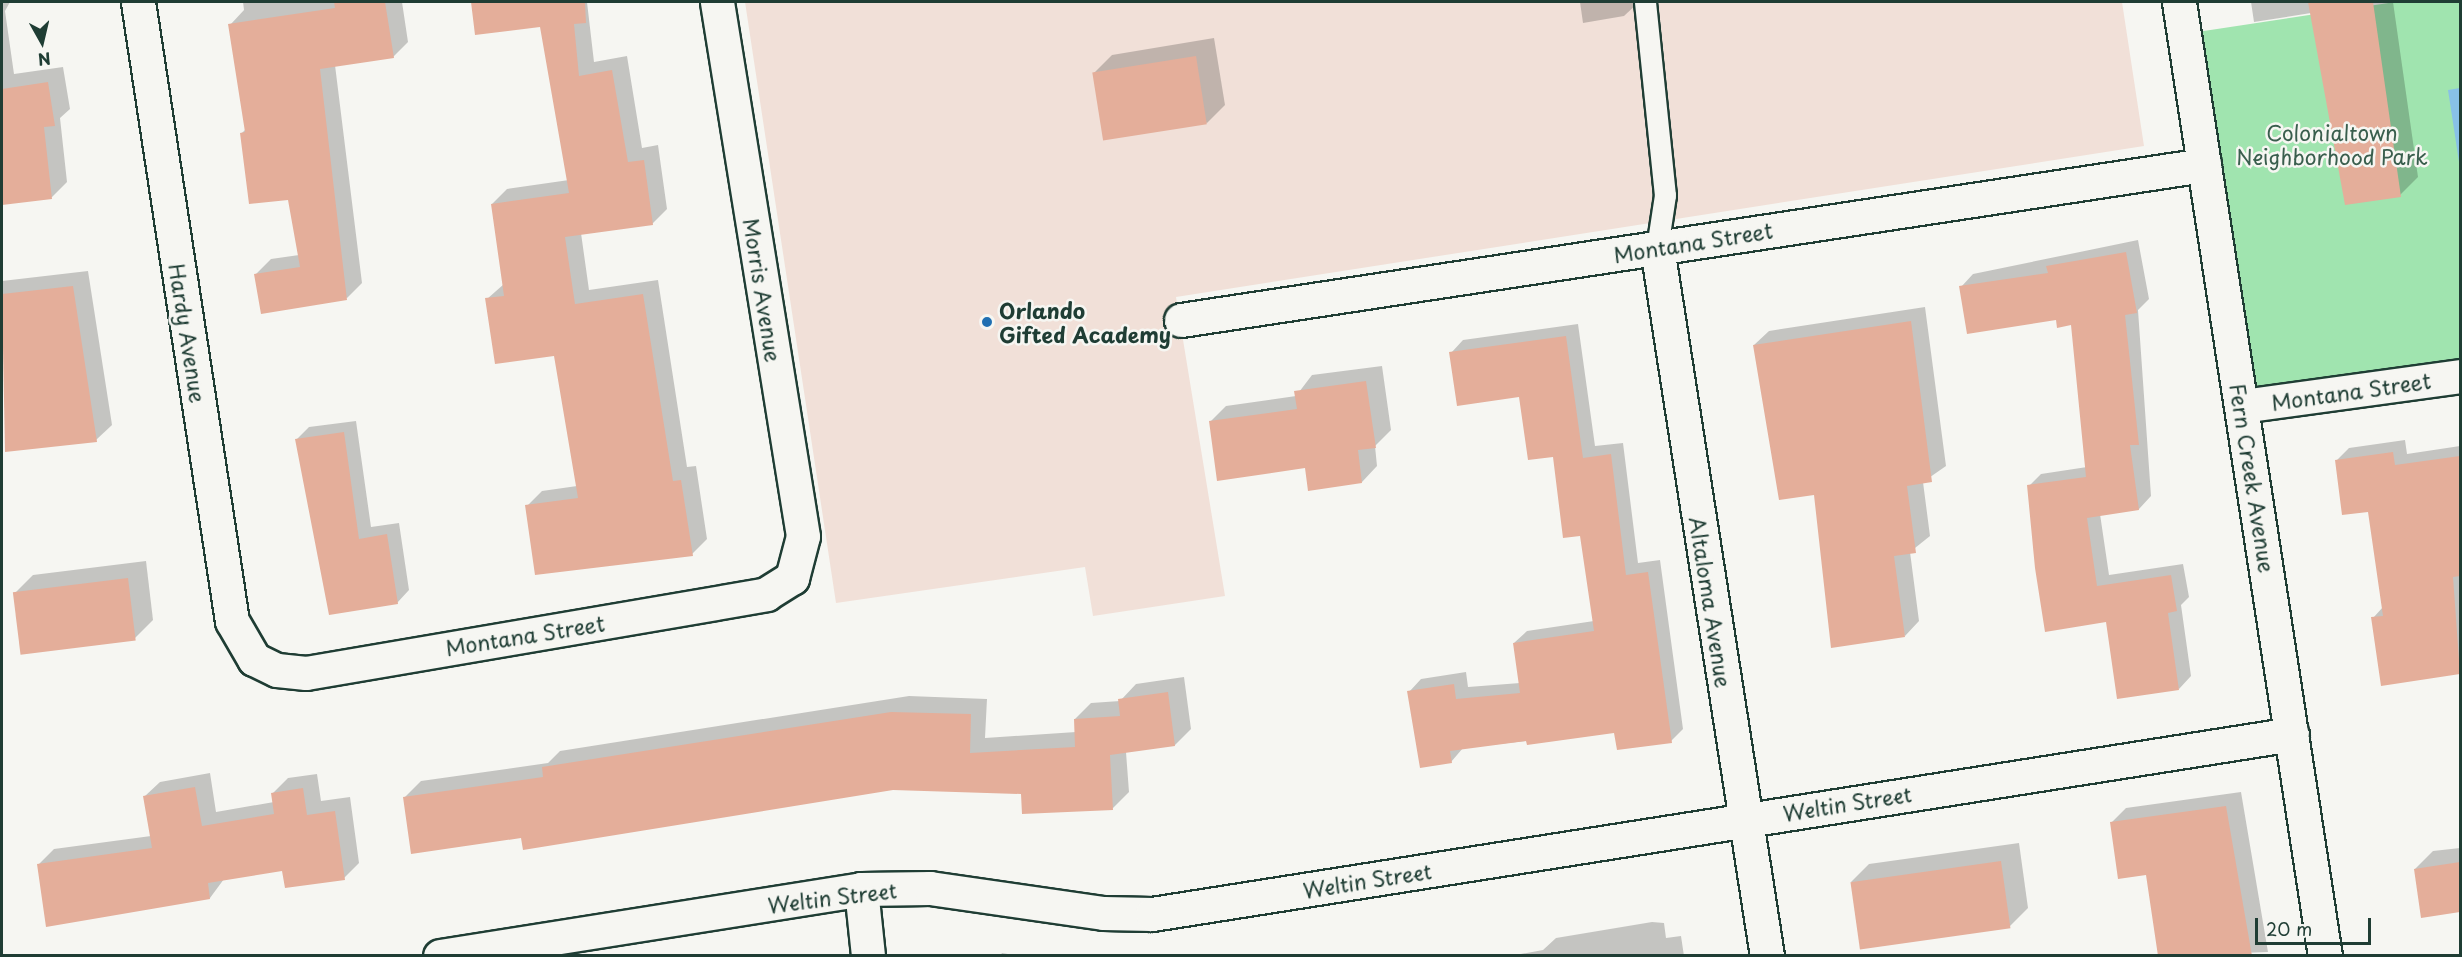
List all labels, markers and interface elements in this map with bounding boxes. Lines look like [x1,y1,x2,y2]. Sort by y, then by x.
north arrow [12,12,72,72]
text: N [37,47,52,73]
park label: Colonialtown Neighborhood Park [2236,119,2428,169]
street label: Morris Avenue [739,217,787,363]
street label: Montana Street [1612,217,1774,267]
street label: Hardy Avenue [164,261,212,405]
place label: Orlando Gifted Academy [999,297,1172,347]
marker: Orlando Gifted Academy [980,315,994,329]
street label: Montana Street [2270,367,2432,415]
street label: Fern Creek Avenue [2226,381,2280,575]
street label: Altaloma Avenue [1685,515,1737,689]
street label: Montana Street [444,610,606,660]
street label: Weltin Street [1779,780,1915,826]
street label: Weltin Street [1299,857,1435,903]
street label: Weltin Street [764,876,900,918]
scale bar [2258,906,2374,944]
text: 20 m [2266,915,2312,942]

